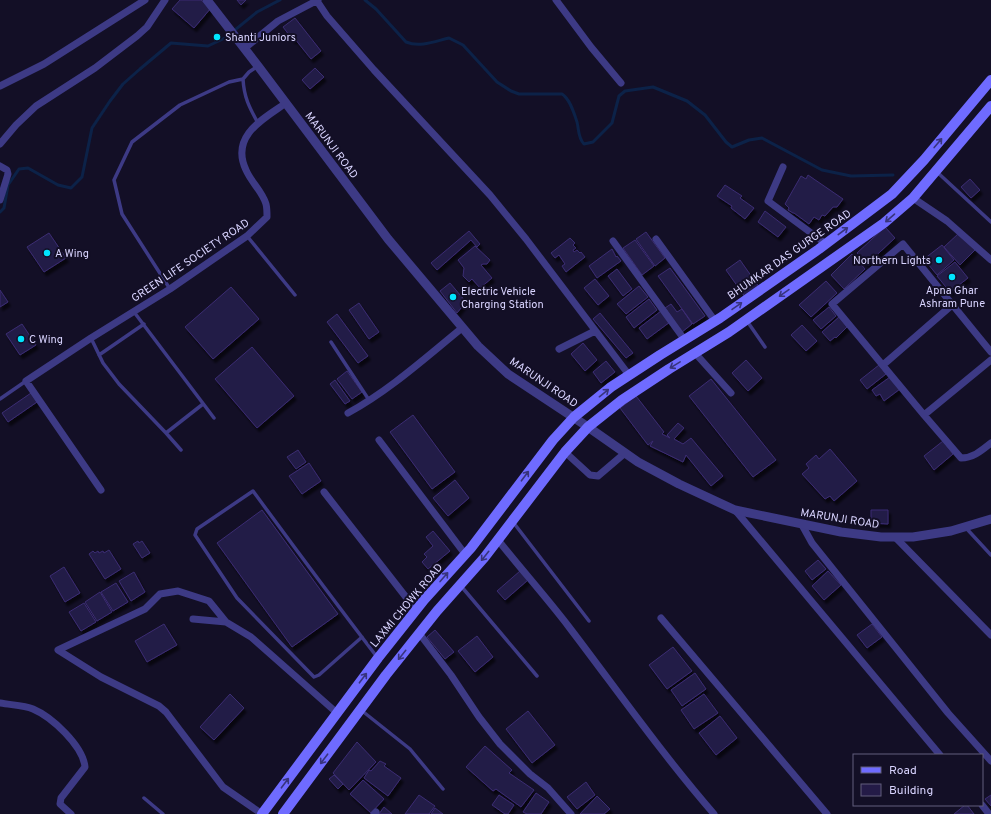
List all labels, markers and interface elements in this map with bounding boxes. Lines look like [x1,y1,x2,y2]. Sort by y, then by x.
place label: Shanti Juniors [225,31,296,45]
marker: Shanti Juniors [212,32,222,42]
street label: MARUNJI ROAD [302,110,361,182]
one-way arrow [933,138,942,149]
street label: BHUMKAR DAS GURGE ROAD [725,207,854,303]
one-way arrow [885,213,895,222]
street label: GREEN LIFE SOCIETY ROAD [129,216,252,306]
one-way arrow [837,227,848,235]
place label: A Wing [55,247,89,261]
marker: A Wing [42,248,52,258]
place label: Northern Lights [853,254,931,268]
marker: Northern Lights [934,255,944,265]
marker: Apna Ghar Ashram Pune [947,272,957,282]
place label: Apna Ghar Ashram Pune [919,284,985,311]
place label: Electric Vehicle Charging Station [461,285,544,312]
one-way arrow [779,289,790,297]
marker: Electric Vehicle Charging Station [448,292,458,302]
one-way arrow [731,302,742,310]
place label: C Wing [29,333,63,347]
marker: C Wing [16,334,26,344]
street label: MARUNJI ROAD [507,355,580,411]
one-way arrow [669,361,681,369]
one-way arrow [599,388,610,397]
one-way arrow [521,470,530,481]
street label: MARUNJI ROAD [799,506,880,532]
one-way arrow [481,550,490,561]
street label: LAXMI CHOWK ROAD [367,561,446,651]
one-way arrow [440,572,449,583]
one-way arrow [397,650,406,661]
one-way arrow [358,673,367,684]
one-way arrow [320,753,328,764]
legend [853,754,983,806]
text: Road [889,763,917,779]
one-way arrow [281,777,289,788]
text: Building [889,783,933,799]

